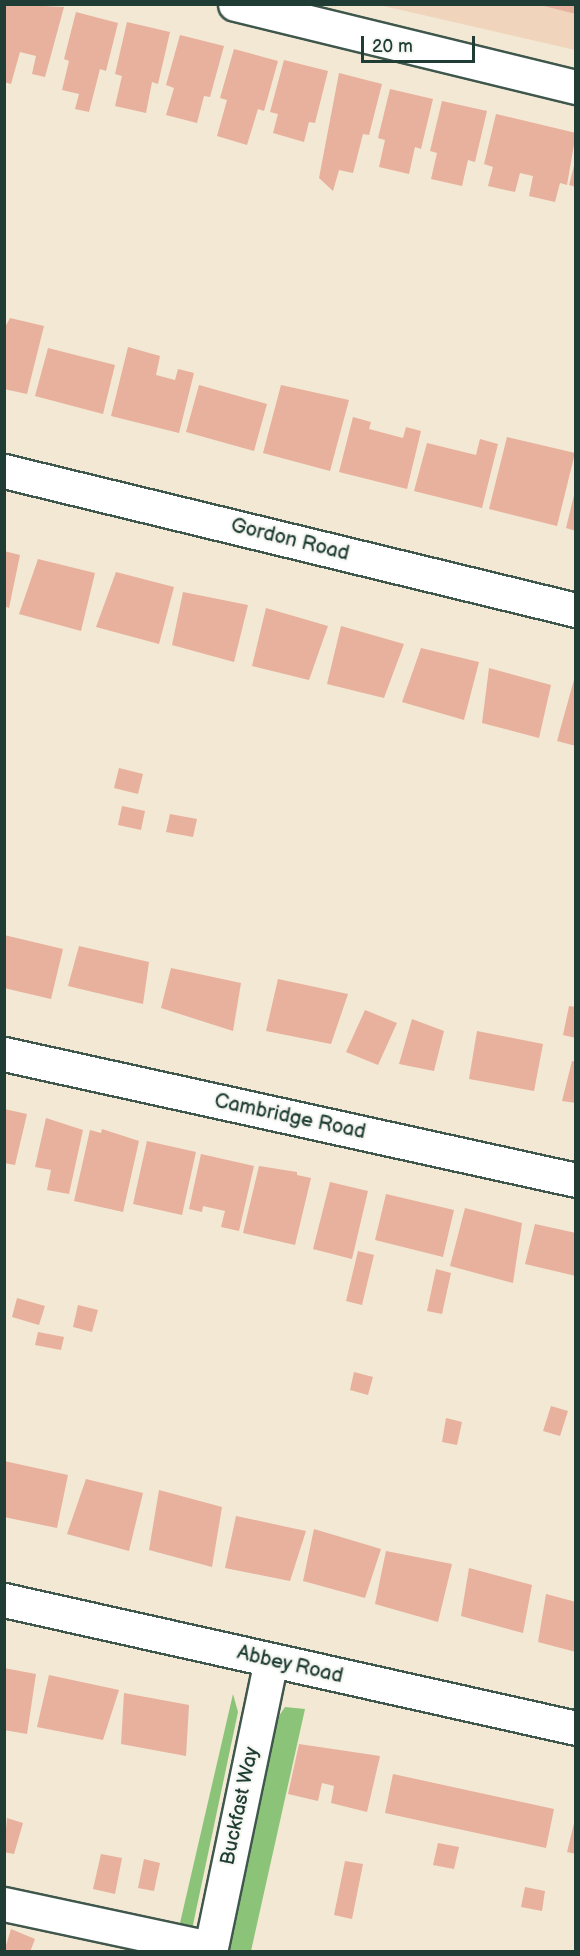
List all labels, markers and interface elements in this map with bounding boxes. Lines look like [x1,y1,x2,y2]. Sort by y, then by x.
scale bar [364,24,478,62]
text: 20 m [372,36,413,57]
street label: Gordon Road [228,514,352,566]
street label: Cambridge Road [212,1089,368,1145]
street label: Abbey Road [234,1641,346,1689]
street label: Buckfast Way [216,1744,264,1868]

